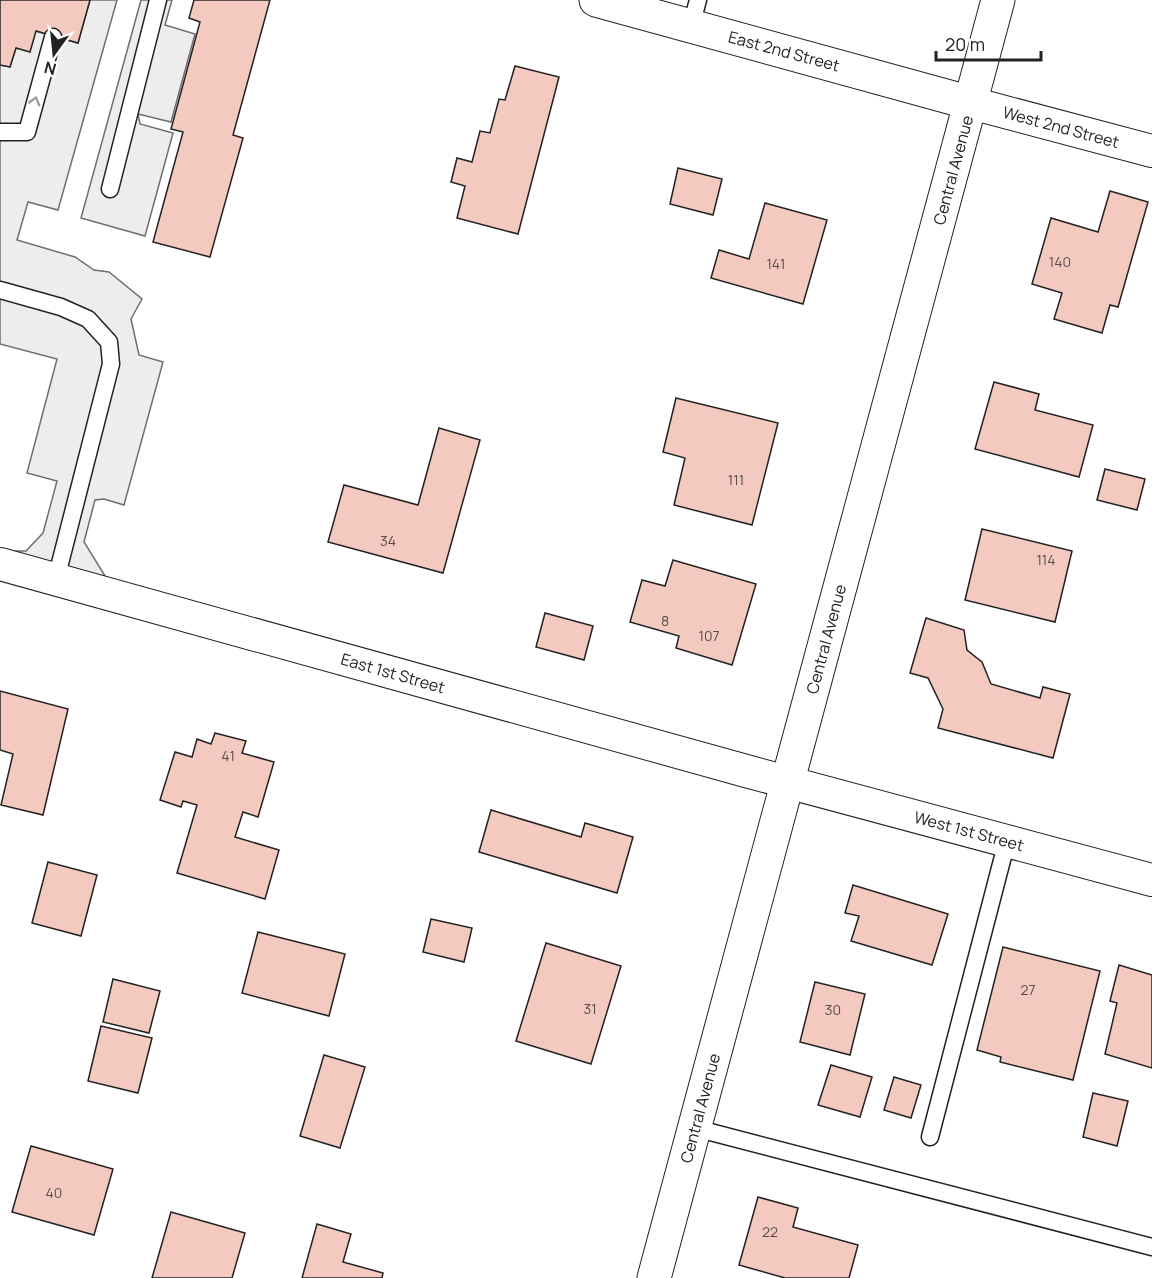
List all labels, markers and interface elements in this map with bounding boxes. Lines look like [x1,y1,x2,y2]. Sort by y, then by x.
north arrow [24,24,84,84]
scale bar [936,24,1041,62]
street label: East 2nd Street [726,26,842,76]
text: 20 m [945,32,985,56]
text: N [42,56,59,81]
one-way arrow [28,97,40,107]
street label: West 2nd Street [1000,101,1122,153]
street label: Central Avenue [928,113,978,227]
house number: 140 [1049,252,1071,271]
house number: 141 [766,254,786,273]
house number: 111 [728,470,744,489]
house number: 34 [380,531,396,550]
house number: 114 [1036,550,1056,569]
street label: Central Avenue [801,582,851,696]
house number: 8 [661,611,669,630]
house number: 107 [698,626,720,645]
street label: East 1st Street [338,648,448,698]
house number: 41 [221,746,235,765]
street label: West 1st Street [912,806,1026,856]
house number: 27 [1020,980,1036,999]
house number: 31 [583,999,597,1018]
house number: 30 [825,1000,841,1019]
street label: Central Avenue [675,1051,725,1165]
house number: 40 [46,1183,62,1202]
house number: 22 [762,1222,778,1241]

